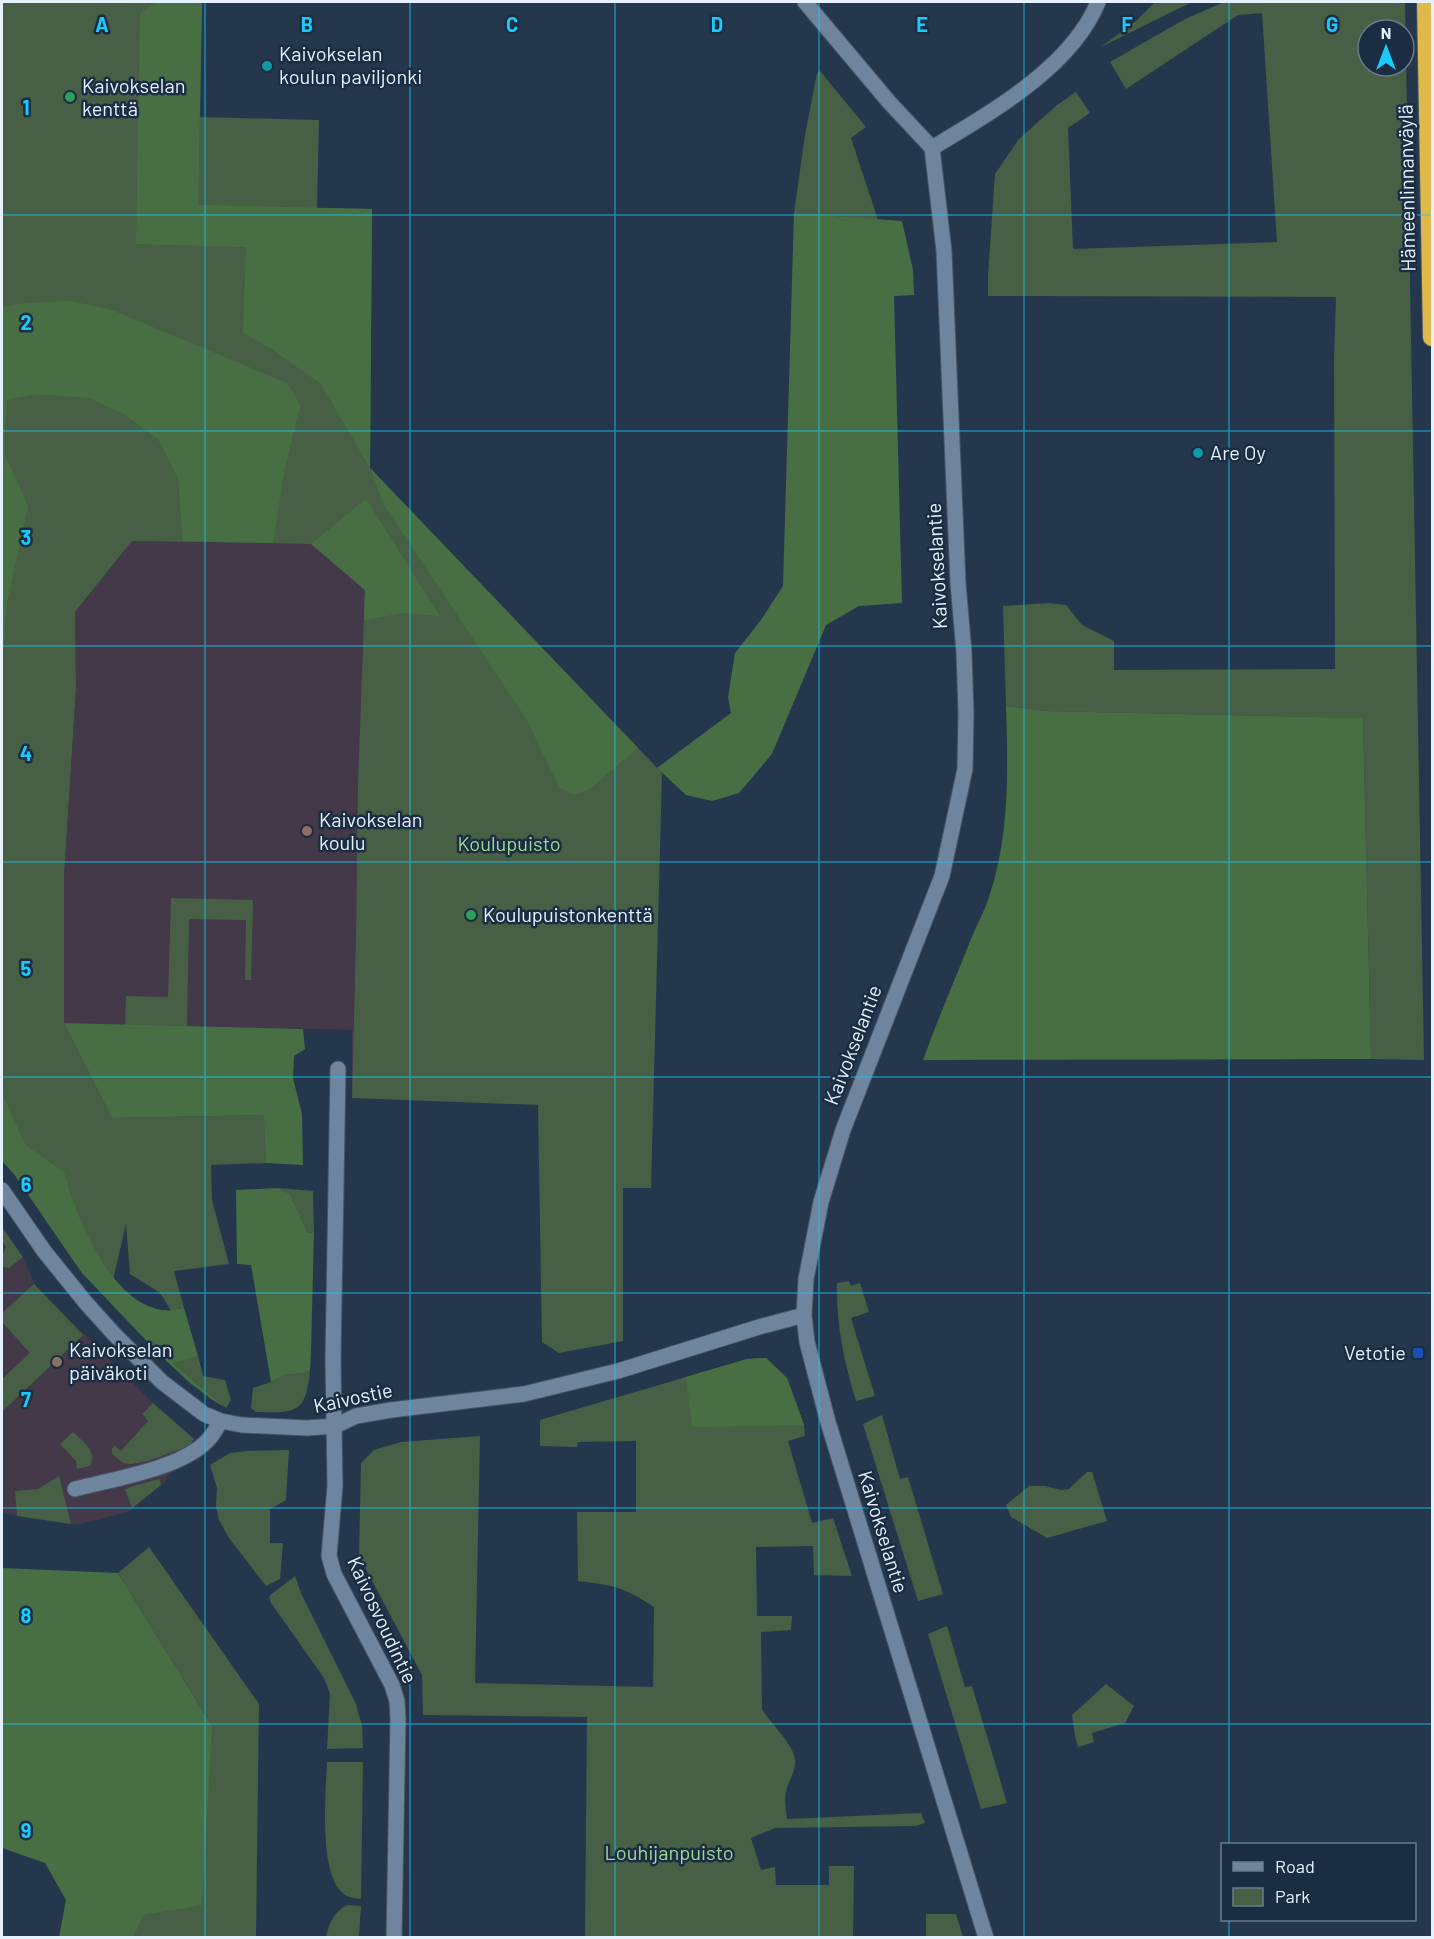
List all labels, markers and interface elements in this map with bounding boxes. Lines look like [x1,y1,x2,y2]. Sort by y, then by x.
text: A [95,12,109,36]
text: B [301,12,313,36]
text: C [506,12,518,36]
text: D [711,12,723,36]
text: E [916,12,928,36]
text: F [1121,12,1133,36]
text: G [1326,12,1338,36]
north arrow [1356,18,1416,78]
text: N [1381,23,1391,42]
place label: Kaivokselan koulun paviljonki [279,41,422,88]
marker: Kaivokselan koulun paviljonki [260,59,274,73]
place label: Kaivokselan kenttä [82,73,185,120]
marker: Kaivokselan kenttä [63,90,77,104]
text: 1 [22,95,30,119]
street label: Hämeenlinnanväylä [1393,104,1419,272]
text: 2 [20,310,32,334]
place label: Are Oy [1210,440,1266,464]
marker: Are Oy [1191,446,1205,460]
street label: Kaivokselantie [921,502,951,630]
text: 3 [21,525,31,549]
text: 4 [20,741,32,765]
place label: Kaivokselan koulu [319,807,422,854]
marker: Kaivokselan koulu [300,824,314,838]
park label: Koulupuisto [457,831,561,855]
place label: Koulupuistonkenttä [483,902,653,926]
marker: Koulupuistonkenttä [464,908,478,922]
text: 5 [21,956,32,980]
street label: Kaivokselantie [818,981,886,1108]
text: 6 [21,1172,32,1196]
place label: Kaivokselan päiväkoti [69,1337,172,1384]
place label: Vetotie [1344,1340,1406,1364]
marker: Vetotie [1411,1346,1425,1360]
marker: Kaivokselan päiväkoti [50,1355,64,1369]
street label: Kaivostie [311,1377,395,1417]
text: 7 [21,1387,31,1411]
street label: Kaivokselantie [854,1468,914,1596]
street label: Kaivosvoudintie [343,1552,423,1687]
text: 8 [21,1603,32,1627]
text: 9 [21,1818,31,1842]
park label: Louhijanpuisto [604,1840,734,1864]
legend [1221,1843,1416,1921]
text: Road [1275,1855,1315,1877]
text: Park [1275,1885,1310,1907]

